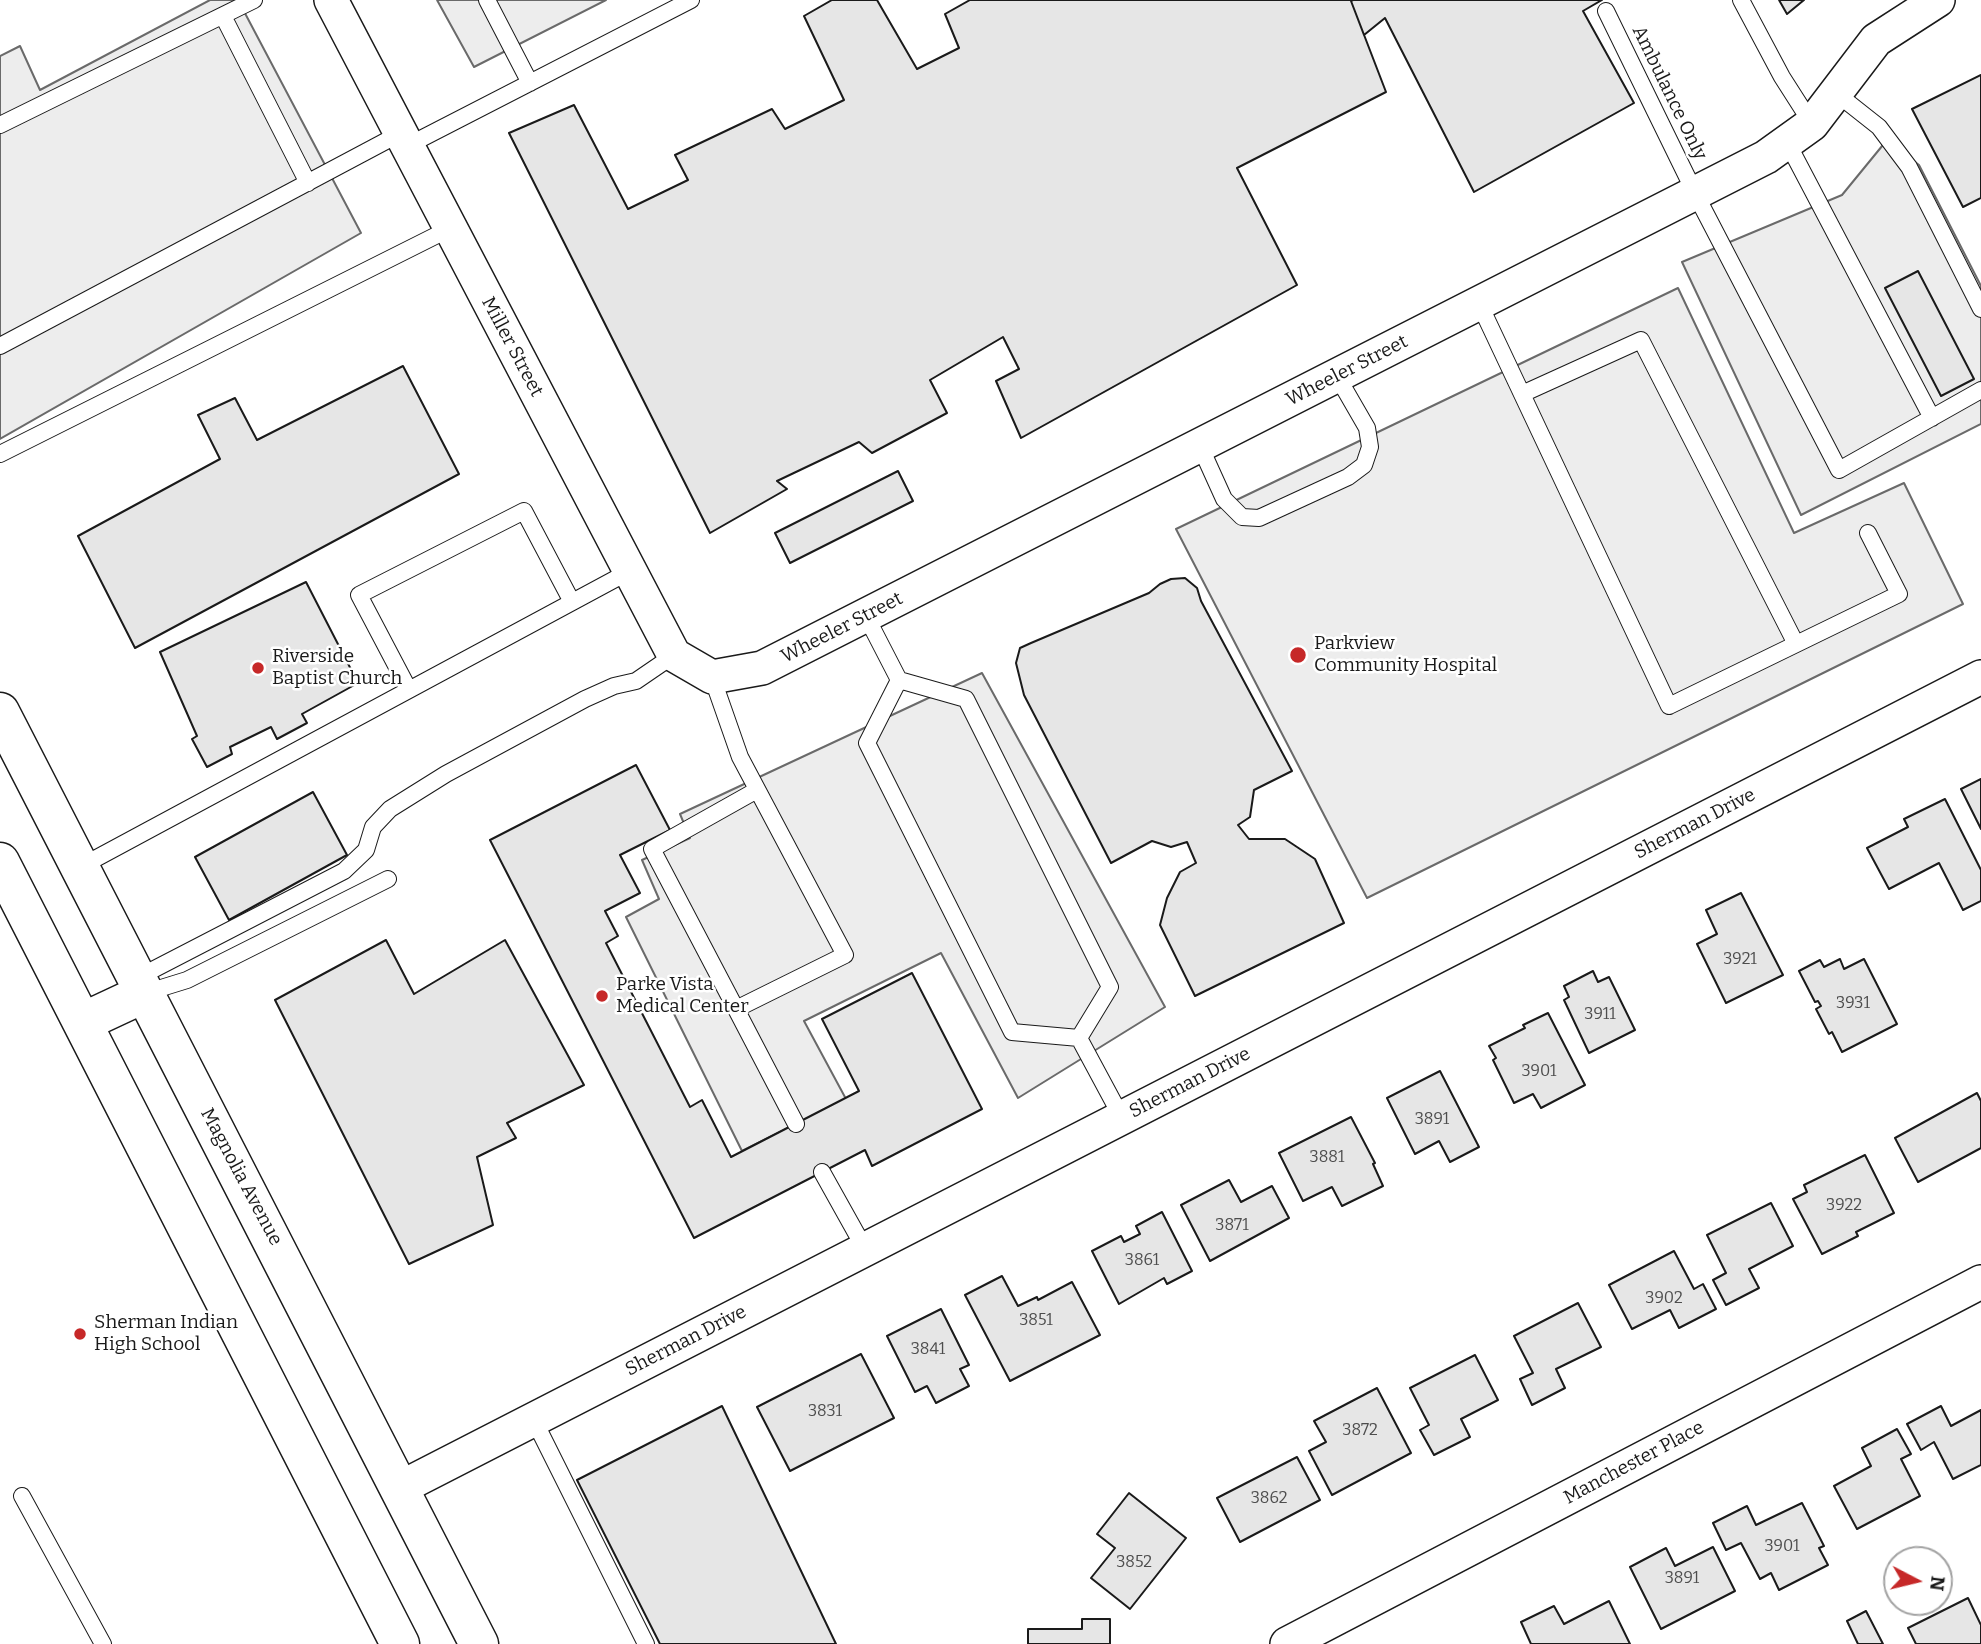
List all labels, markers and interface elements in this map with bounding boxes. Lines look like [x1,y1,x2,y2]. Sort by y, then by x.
street label: Ambulance Only [1627,22,1711,164]
street label: Miller Street [476,293,548,401]
street label: Wheeler Street [1282,331,1412,411]
street label: Wheeler Street [777,588,907,668]
place label: Parkview Community Hospital [1314,633,1497,677]
marker: Parkview Community Hospital [1288,645,1308,665]
place label: Riverside Baptist Church [272,646,402,690]
marker: Riverside Baptist Church [250,660,266,676]
street label: Sherman Drive [1631,784,1759,864]
house number: 3921 [1723,950,1757,970]
place label: Parke Vista Medical Center [616,974,749,1018]
marker: Parke Vista Medical Center [594,988,610,1004]
house number: 3931 [1836,994,1870,1014]
house number: 3911 [1584,1005,1616,1025]
street label: Sherman Drive [1126,1043,1254,1123]
house number: 3901 [1521,1062,1557,1082]
street label: Magnolia Avenue [195,1104,287,1250]
house number: 3891 [1415,1110,1449,1130]
house number: 3881 [1310,1148,1344,1168]
house number: 3922 [1826,1196,1862,1216]
house number: 3871 [1215,1216,1249,1236]
house number: 3861 [1125,1251,1159,1271]
house number: 3902 [1645,1289,1683,1309]
street label: Sherman Drive [622,1301,750,1381]
house number: 3851 [1019,1311,1053,1331]
place label: Sherman Indian High School [94,1312,238,1356]
marker: Sherman Indian High School [72,1326,88,1342]
house number: 3841 [911,1340,945,1360]
house number: 3831 [808,1402,842,1422]
street label: Manchester Place [1560,1416,1708,1510]
house number: 3872 [1342,1421,1378,1441]
house number: 3862 [1251,1489,1287,1509]
house number: 3901 [1764,1537,1800,1557]
north arrow [1883,1546,1953,1616]
house number: 3852 [1116,1553,1152,1573]
house number: 3891 [1665,1569,1699,1589]
text: N [1925,1575,1950,1592]

